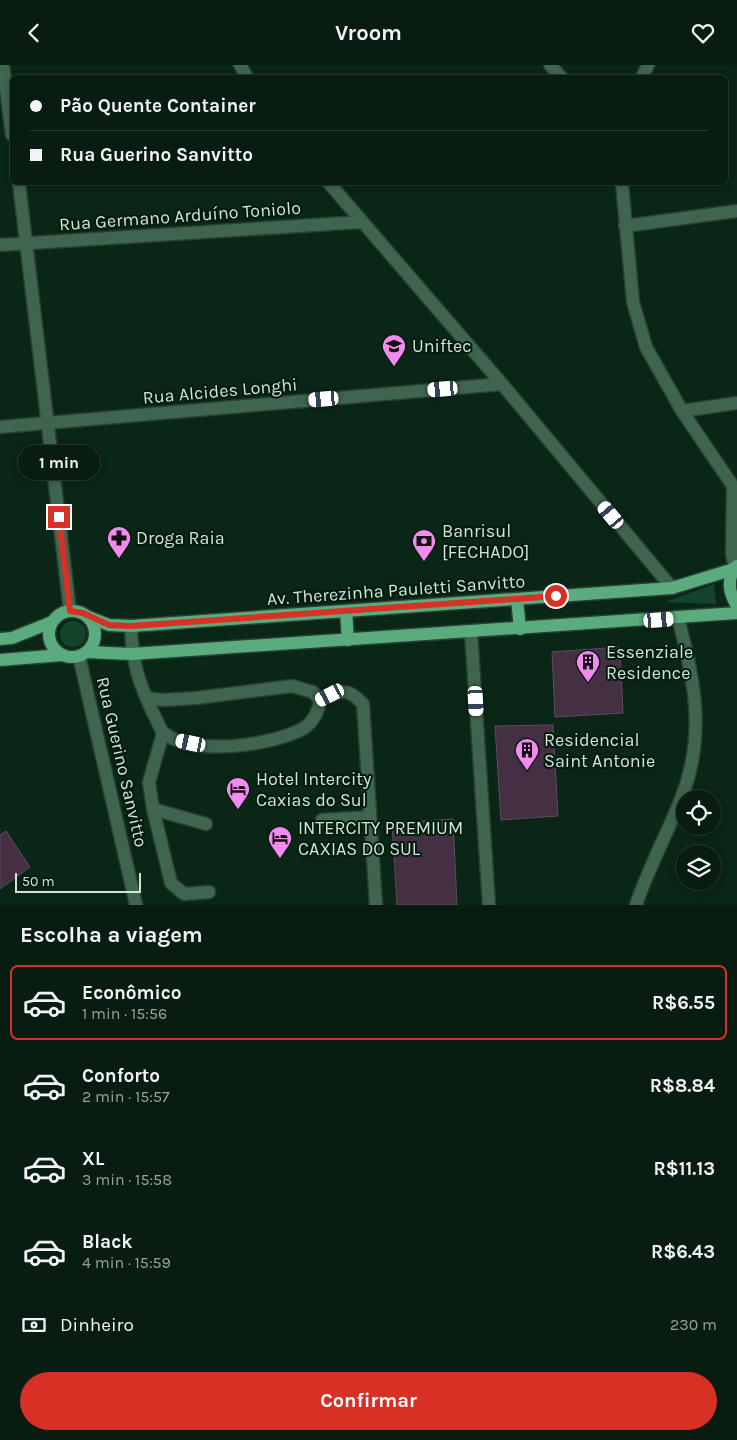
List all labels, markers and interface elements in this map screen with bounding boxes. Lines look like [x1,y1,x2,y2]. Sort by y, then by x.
icon: back [20,19,48,47]
icon: heart [689,19,717,47]
text: Vroom [335,20,402,46]
text: Pão Quente Container [60,95,256,117]
text: Rua Guerino Sanvitto [60,144,253,166]
street label: Rua Germano Arduíno Toniolo [58,197,302,235]
school or university icon: Uniftec [381,333,407,367]
place label: Uniftec [412,335,471,357]
street label: Rua Alcides Longhi [142,373,298,409]
car [427,380,458,398]
car [308,390,339,408]
callout: 1 min [18,445,100,479]
text: 1 min [39,453,79,472]
car [595,499,626,531]
route end [48,506,70,528]
place label: Banrisul [FECHADO] [442,520,529,563]
pharmacy icon: Droga Raia [106,525,132,559]
place label: Droga Raia [136,527,225,549]
bank icon: Banrisul [FECHADO] [411,528,437,562]
street label: Av. Therezinha Pauletti Sanvitto [266,570,526,610]
route start [545,585,567,607]
car [643,611,674,629]
place label: Essenziale Residence [606,641,693,684]
building icon: Essenziale Residence [575,649,601,683]
street label: Rua Guerino Sanvitto [92,675,152,849]
car [313,682,346,708]
car [467,686,484,716]
place label: Residencial Saint Antonie [544,729,655,772]
car [174,733,207,753]
building icon: Residencial Saint Antonie [514,737,540,771]
place label: Hotel Intercity Caxias do Sul [256,768,372,811]
hotel icon: Hotel Intercity Caxias do Sul [225,776,251,810]
map controls [676,790,721,890]
button: locate [676,790,721,835]
place label: INTERCITY PREMIUM CAXIAS DO SUL [298,817,463,860]
hotel icon: INTERCITY PREMIUM CAXIAS DO SUL [267,825,293,859]
button: layers [676,845,721,890]
scale bar [15,870,141,893]
text: 50 m [22,873,55,890]
text: Escolha a viagem [20,922,203,948]
icon: car [22,980,67,1025]
text: Econômico [82,982,182,1004]
text: R$6.55 [652,992,715,1014]
text: 1 min · 15:56 [82,1004,167,1023]
icon: car [22,1063,67,1108]
text: Conforto [82,1065,160,1087]
text: R$8.84 [650,1075,715,1097]
text: 2 min · 15:57 [82,1087,169,1106]
icon: car [22,1146,67,1191]
text: XL [82,1148,104,1170]
text: R$11.13 [653,1158,715,1180]
text: 3 min · 15:58 [82,1170,172,1189]
icon: car [22,1229,67,1274]
text: Black [82,1231,133,1253]
text: R$6.43 [651,1241,715,1263]
text: 4 min · 15:59 [82,1253,171,1272]
icon: cash [20,1311,48,1339]
text: Dinheiro [60,1314,134,1336]
text: 230 m [670,1315,717,1334]
button: Confirmar [20,1372,717,1430]

